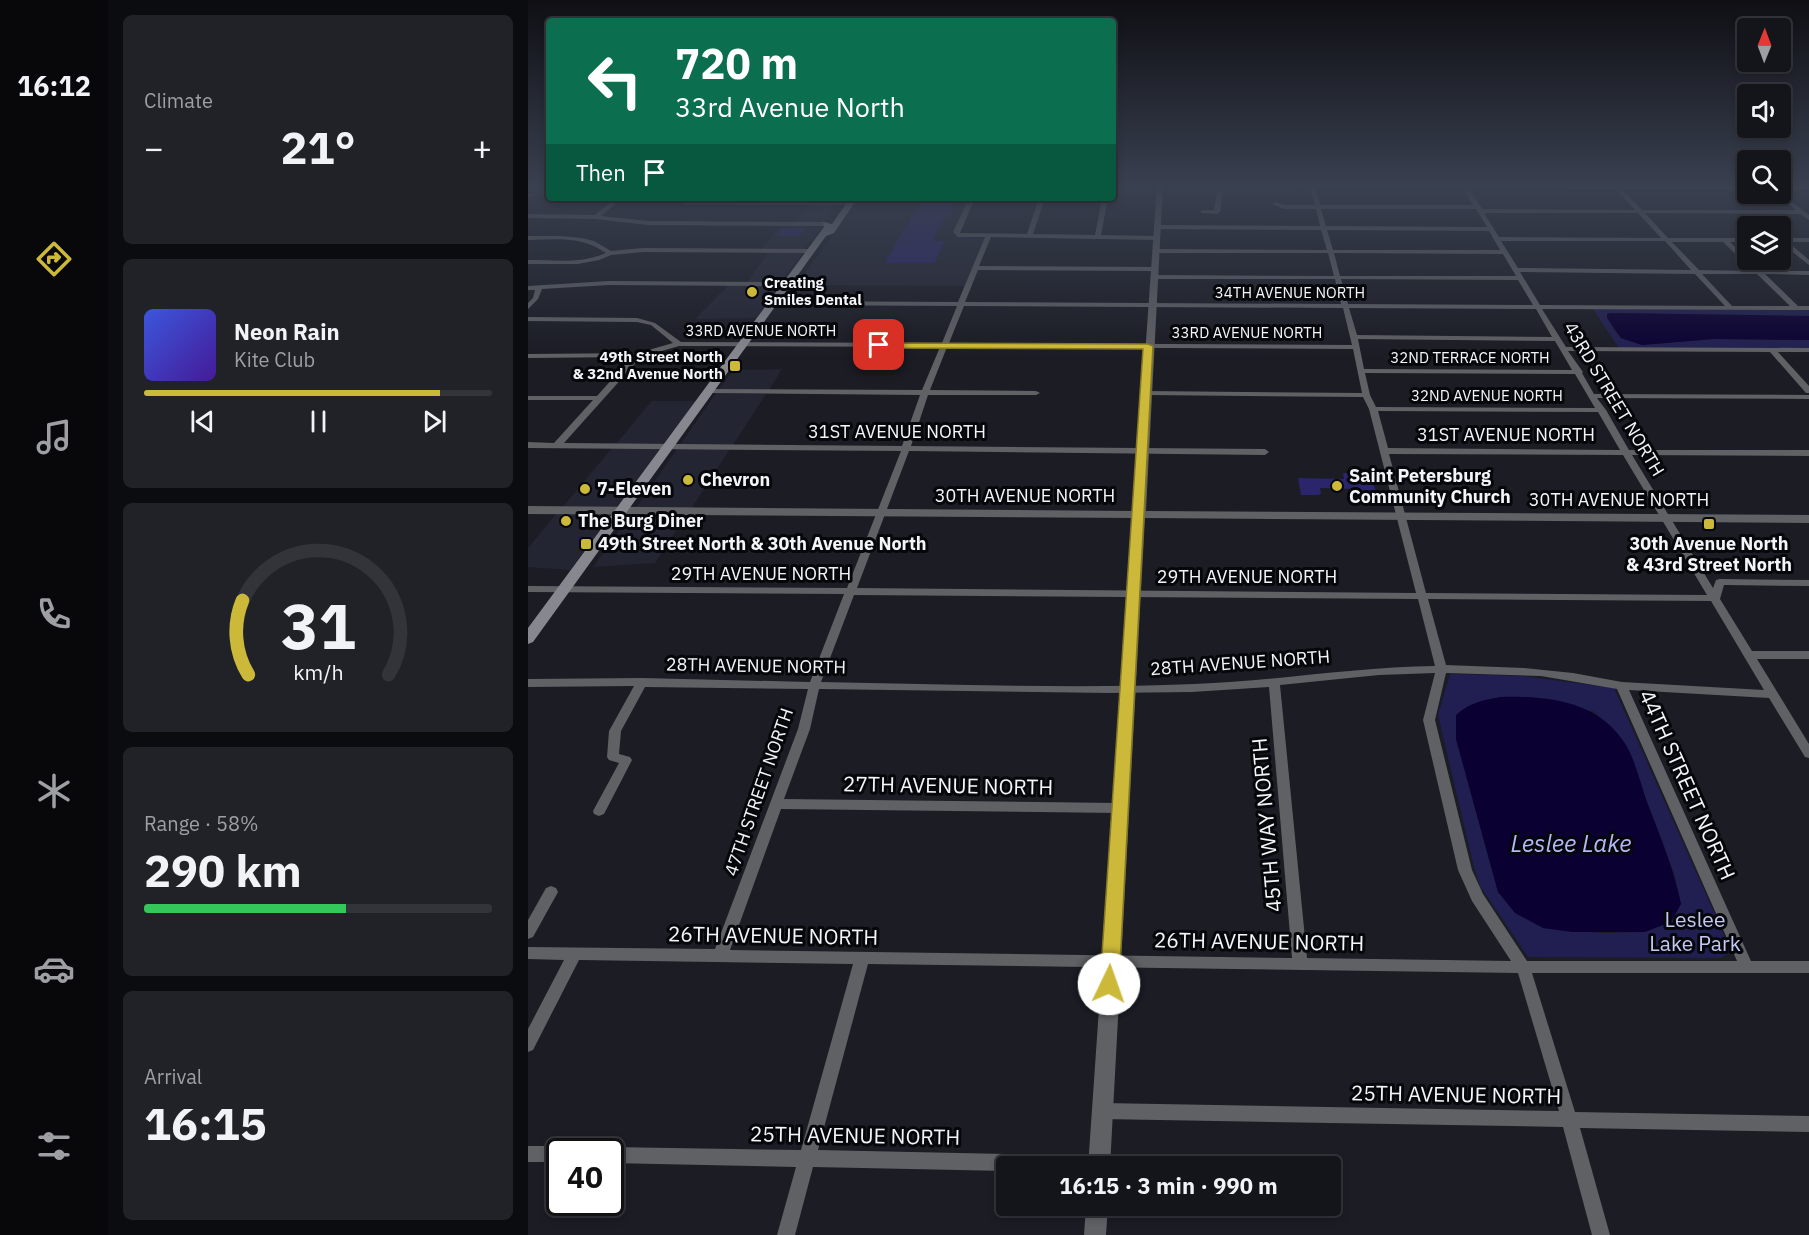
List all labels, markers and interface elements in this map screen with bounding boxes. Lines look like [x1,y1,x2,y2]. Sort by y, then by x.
north arrow [1737,18,1791,72]
map controls [1737,18,1791,270]
text: 720 m [675,36,798,91]
icon: left [576,42,654,120]
text: 16:12 [17,68,91,103]
button: sound [1737,84,1791,138]
text: Climate [144,87,213,114]
text: 33rd Avenue North [675,89,905,124]
text: 21° [280,118,356,176]
text: − [144,126,164,169]
text: + [472,126,492,169]
button: search [1737,150,1791,204]
icon: arrive [638,156,671,189]
text: Then [576,158,626,187]
button: layers [1737,216,1791,270]
icon: directions [33,238,75,280]
place label: Creating Smiles Dental [764,273,862,309]
street label: 34TH AVENUE NORTH [1215,283,1365,302]
marker: Creating Smiles Dental [745,285,759,299]
text: Neon Rain [234,317,340,346]
street label: 43RD STREET NORTH [1559,317,1670,480]
pin [853,319,904,370]
street label: 33RD AVENUE NORTH [686,321,836,340]
street label: 33RD AVENUE NORTH [1172,323,1322,342]
icon: arrive [862,328,895,361]
text: Kite Club [234,346,315,373]
place label: 49th Street North & 32nd Avenue North [573,347,723,383]
street label: 32ND TERRACE NORTH [1390,348,1550,367]
marker: 49th Street North & 32nd Avenue North [728,359,742,373]
street label: 32ND AVENUE NORTH [1411,386,1563,405]
icon: previous [186,405,219,438]
icon: pause [302,405,335,438]
icon: next [418,405,451,438]
icon: music [33,416,75,458]
street label: 31ST AVENUE NORTH [808,420,986,443]
street label: 31ST AVENUE NORTH [1417,423,1595,446]
place label: Saint Petersburg Community Church [1349,464,1511,508]
place label: Chevron [700,468,770,491]
marker: Chevron [681,473,695,487]
place label: 7-Eleven [597,477,672,500]
marker: Saint Petersburg Community Church [1330,479,1344,493]
marker: 7-Eleven [578,482,592,496]
street label: 30TH AVENUE NORTH [935,484,1115,507]
street label: 30TH AVENUE NORTH [1529,488,1709,511]
place label: The Burg Diner [578,509,703,532]
marker: The Burg Diner [559,514,573,528]
marker: 30th Avenue North & 43rd Street North [1702,517,1716,531]
place label: 49th Street North & 30th Avenue North [598,532,927,555]
place label: 30th Avenue North & 43rd Street North [1626,532,1792,576]
marker: 49th Street North & 30th Avenue North [579,537,593,551]
street label: 29TH AVENUE NORTH [671,562,851,585]
street label: 29TH AVENUE NORTH [1157,565,1337,588]
text: 31 [281,585,355,666]
icon: phone [33,593,75,635]
street label: 28TH AVENUE NORTH [1149,645,1331,680]
street label: 28TH AVENUE NORTH [666,652,846,679]
text: km/h [293,658,343,686]
street label: 44TH STREET NORTH [1633,685,1742,884]
street label: 47TH STREET NORTH [719,705,798,879]
street label: 45TH WAY NORTH [1244,737,1288,913]
street label: 27TH AVENUE NORTH [843,769,1053,801]
icon: climate [33,770,75,812]
text: Range · 58% [144,810,259,837]
water label: Leslee Lake [1511,827,1631,859]
text: 290 km [144,841,302,899]
park label: Leslee Lake Park [1649,905,1741,957]
street label: 26TH AVENUE NORTH [668,919,878,951]
street label: 26TH AVENUE NORTH [1154,925,1364,957]
icon: car [33,948,75,990]
position arrow [1077,952,1141,1016]
text: Arrival [144,1063,202,1090]
street label: 25TH AVENUE NORTH [1351,1078,1561,1110]
text: 16:15 [144,1094,267,1152]
street label: 25TH AVENUE NORTH [750,1119,960,1151]
icon: filters [33,1125,75,1167]
speed limit sign: 40 [546,1138,624,1216]
text: 16:15 · 3 min · 990 m [1059,1171,1278,1200]

